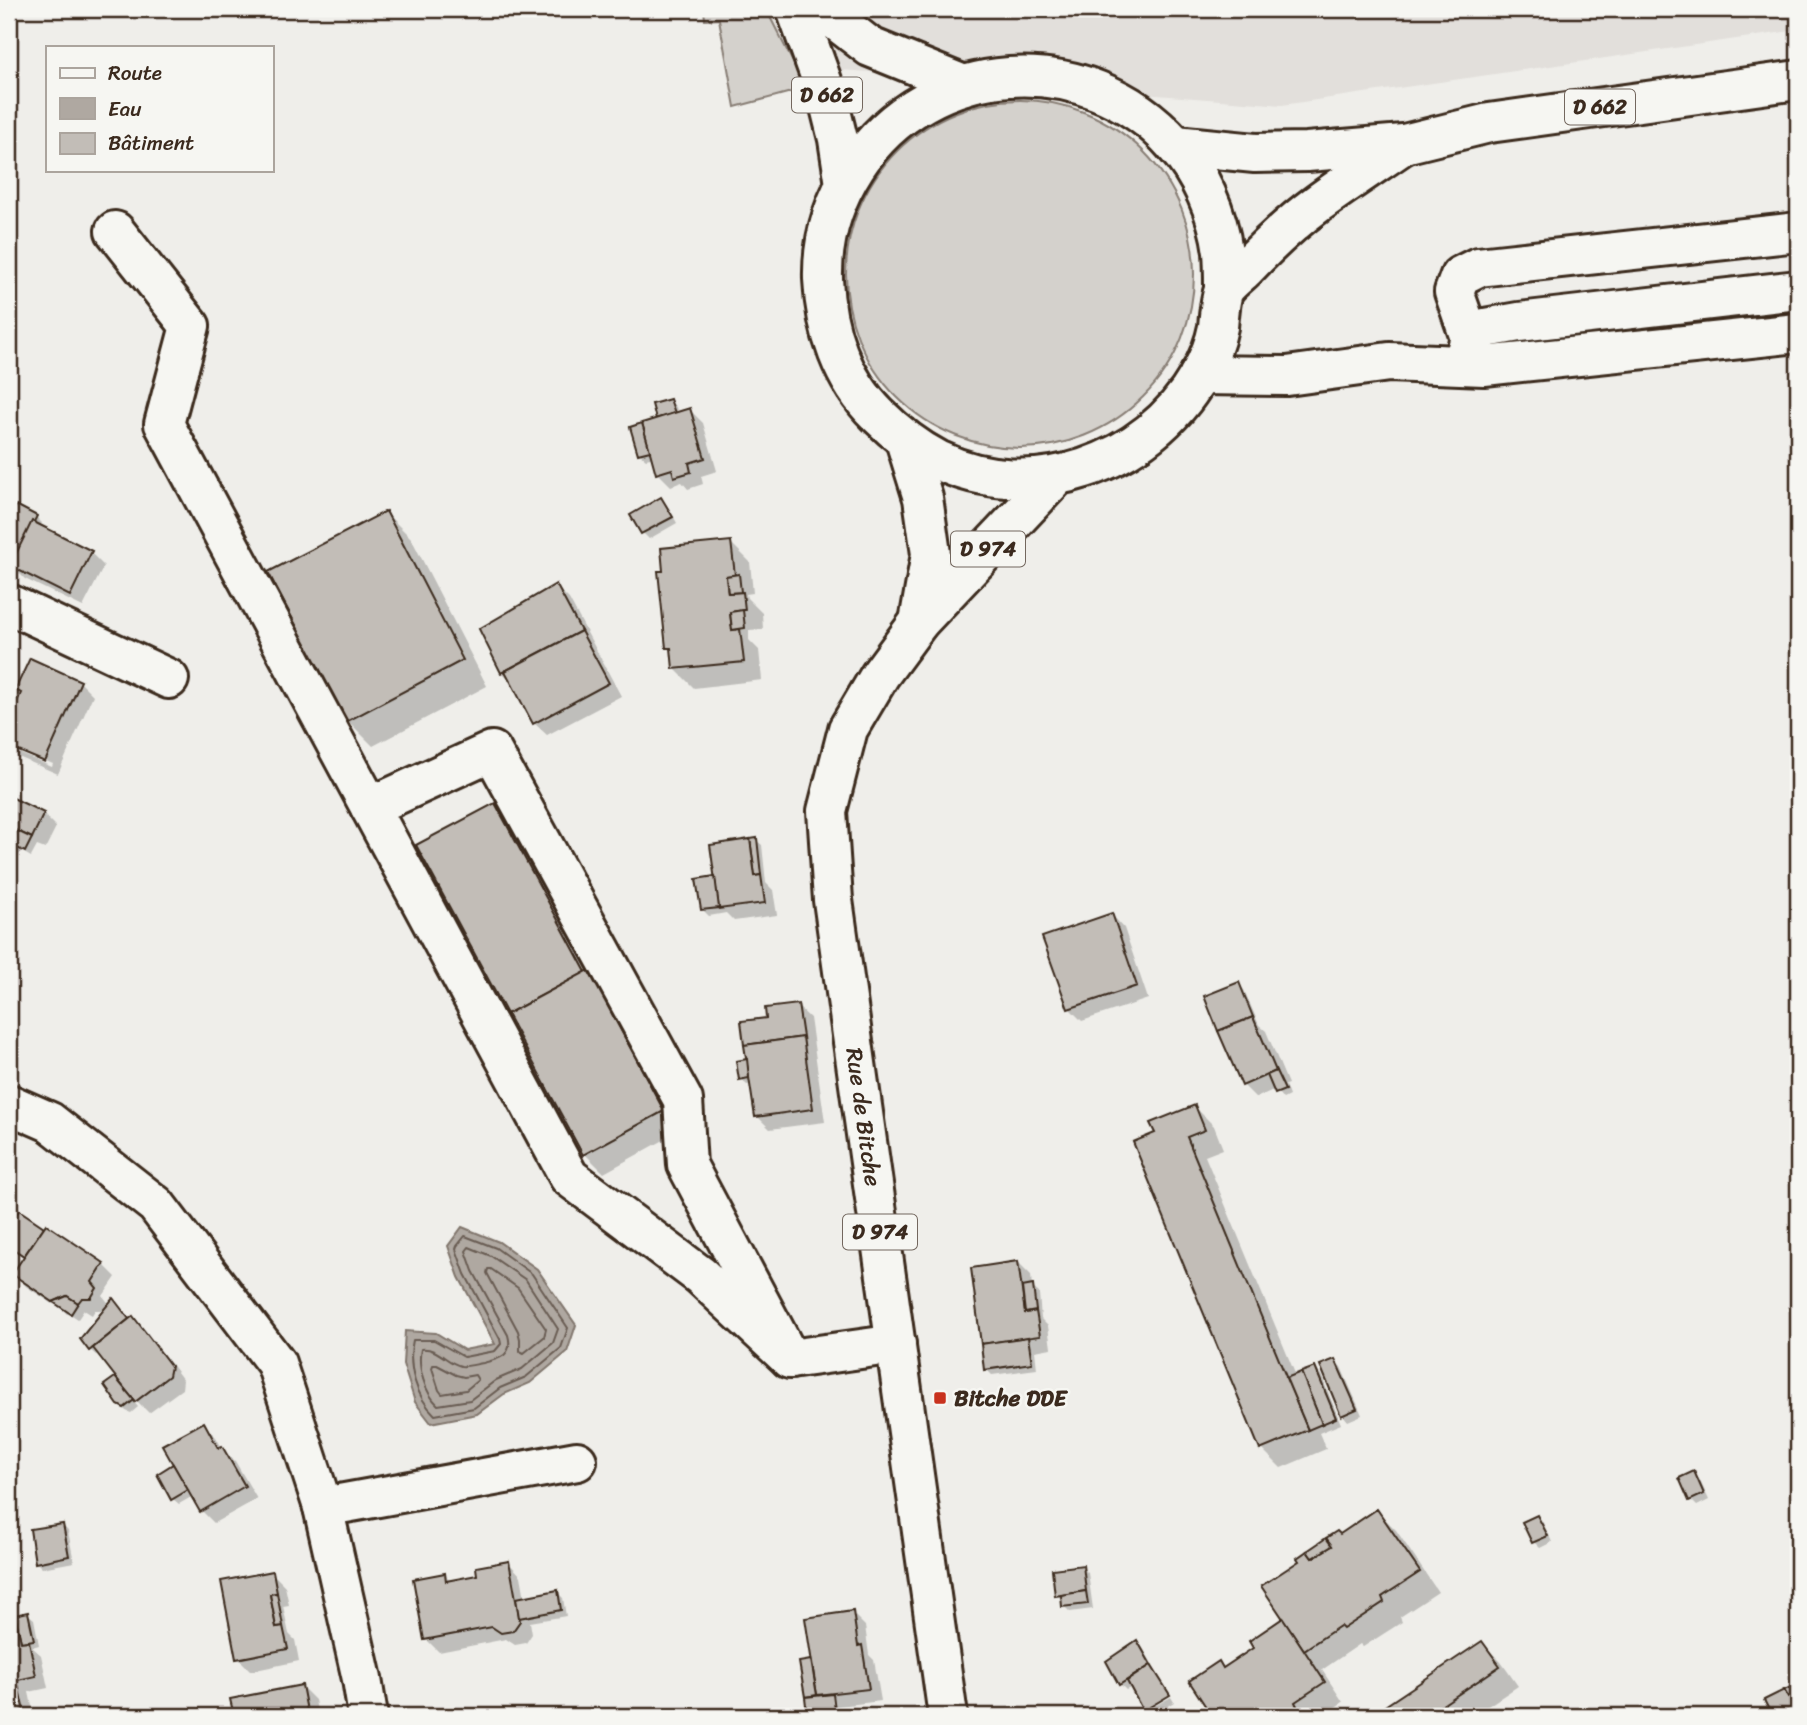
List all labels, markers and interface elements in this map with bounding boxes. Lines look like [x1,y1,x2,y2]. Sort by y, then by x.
legend [46,46,273,172]
text: Route [108,54,162,92]
road number: D 662 [792,78,862,112]
text: Eau [108,90,142,128]
road number: D 662 [1565,90,1635,124]
text: Bâtiment [108,124,194,162]
road number: D 974 [951,532,1025,566]
street label: Rue de Bitche [833,1045,894,1189]
road number: D 974 [843,1214,917,1250]
place label: Bitche DDE [954,1378,1069,1419]
marker: Bitche DDE [932,1390,948,1406]

